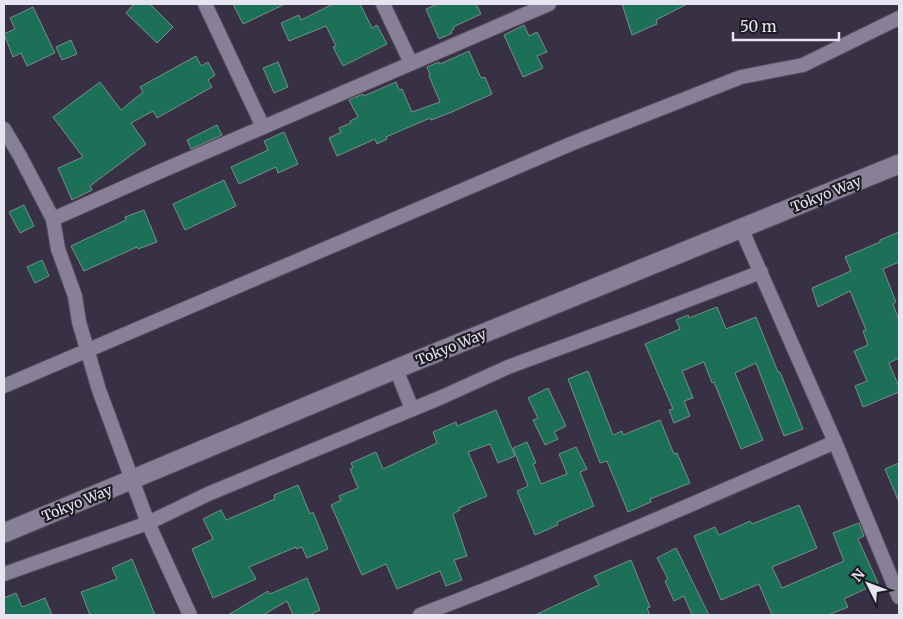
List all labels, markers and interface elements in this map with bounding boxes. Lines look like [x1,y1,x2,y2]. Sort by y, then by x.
scale bar [733,10,839,42]
text: 50 m [740,17,777,36]
street label: Tokyo Way [788,171,865,216]
street label: Tokyo Way [413,324,490,369]
street label: Tokyo Way [39,480,116,525]
north arrow [843,559,893,609]
text: N [848,565,869,585]

